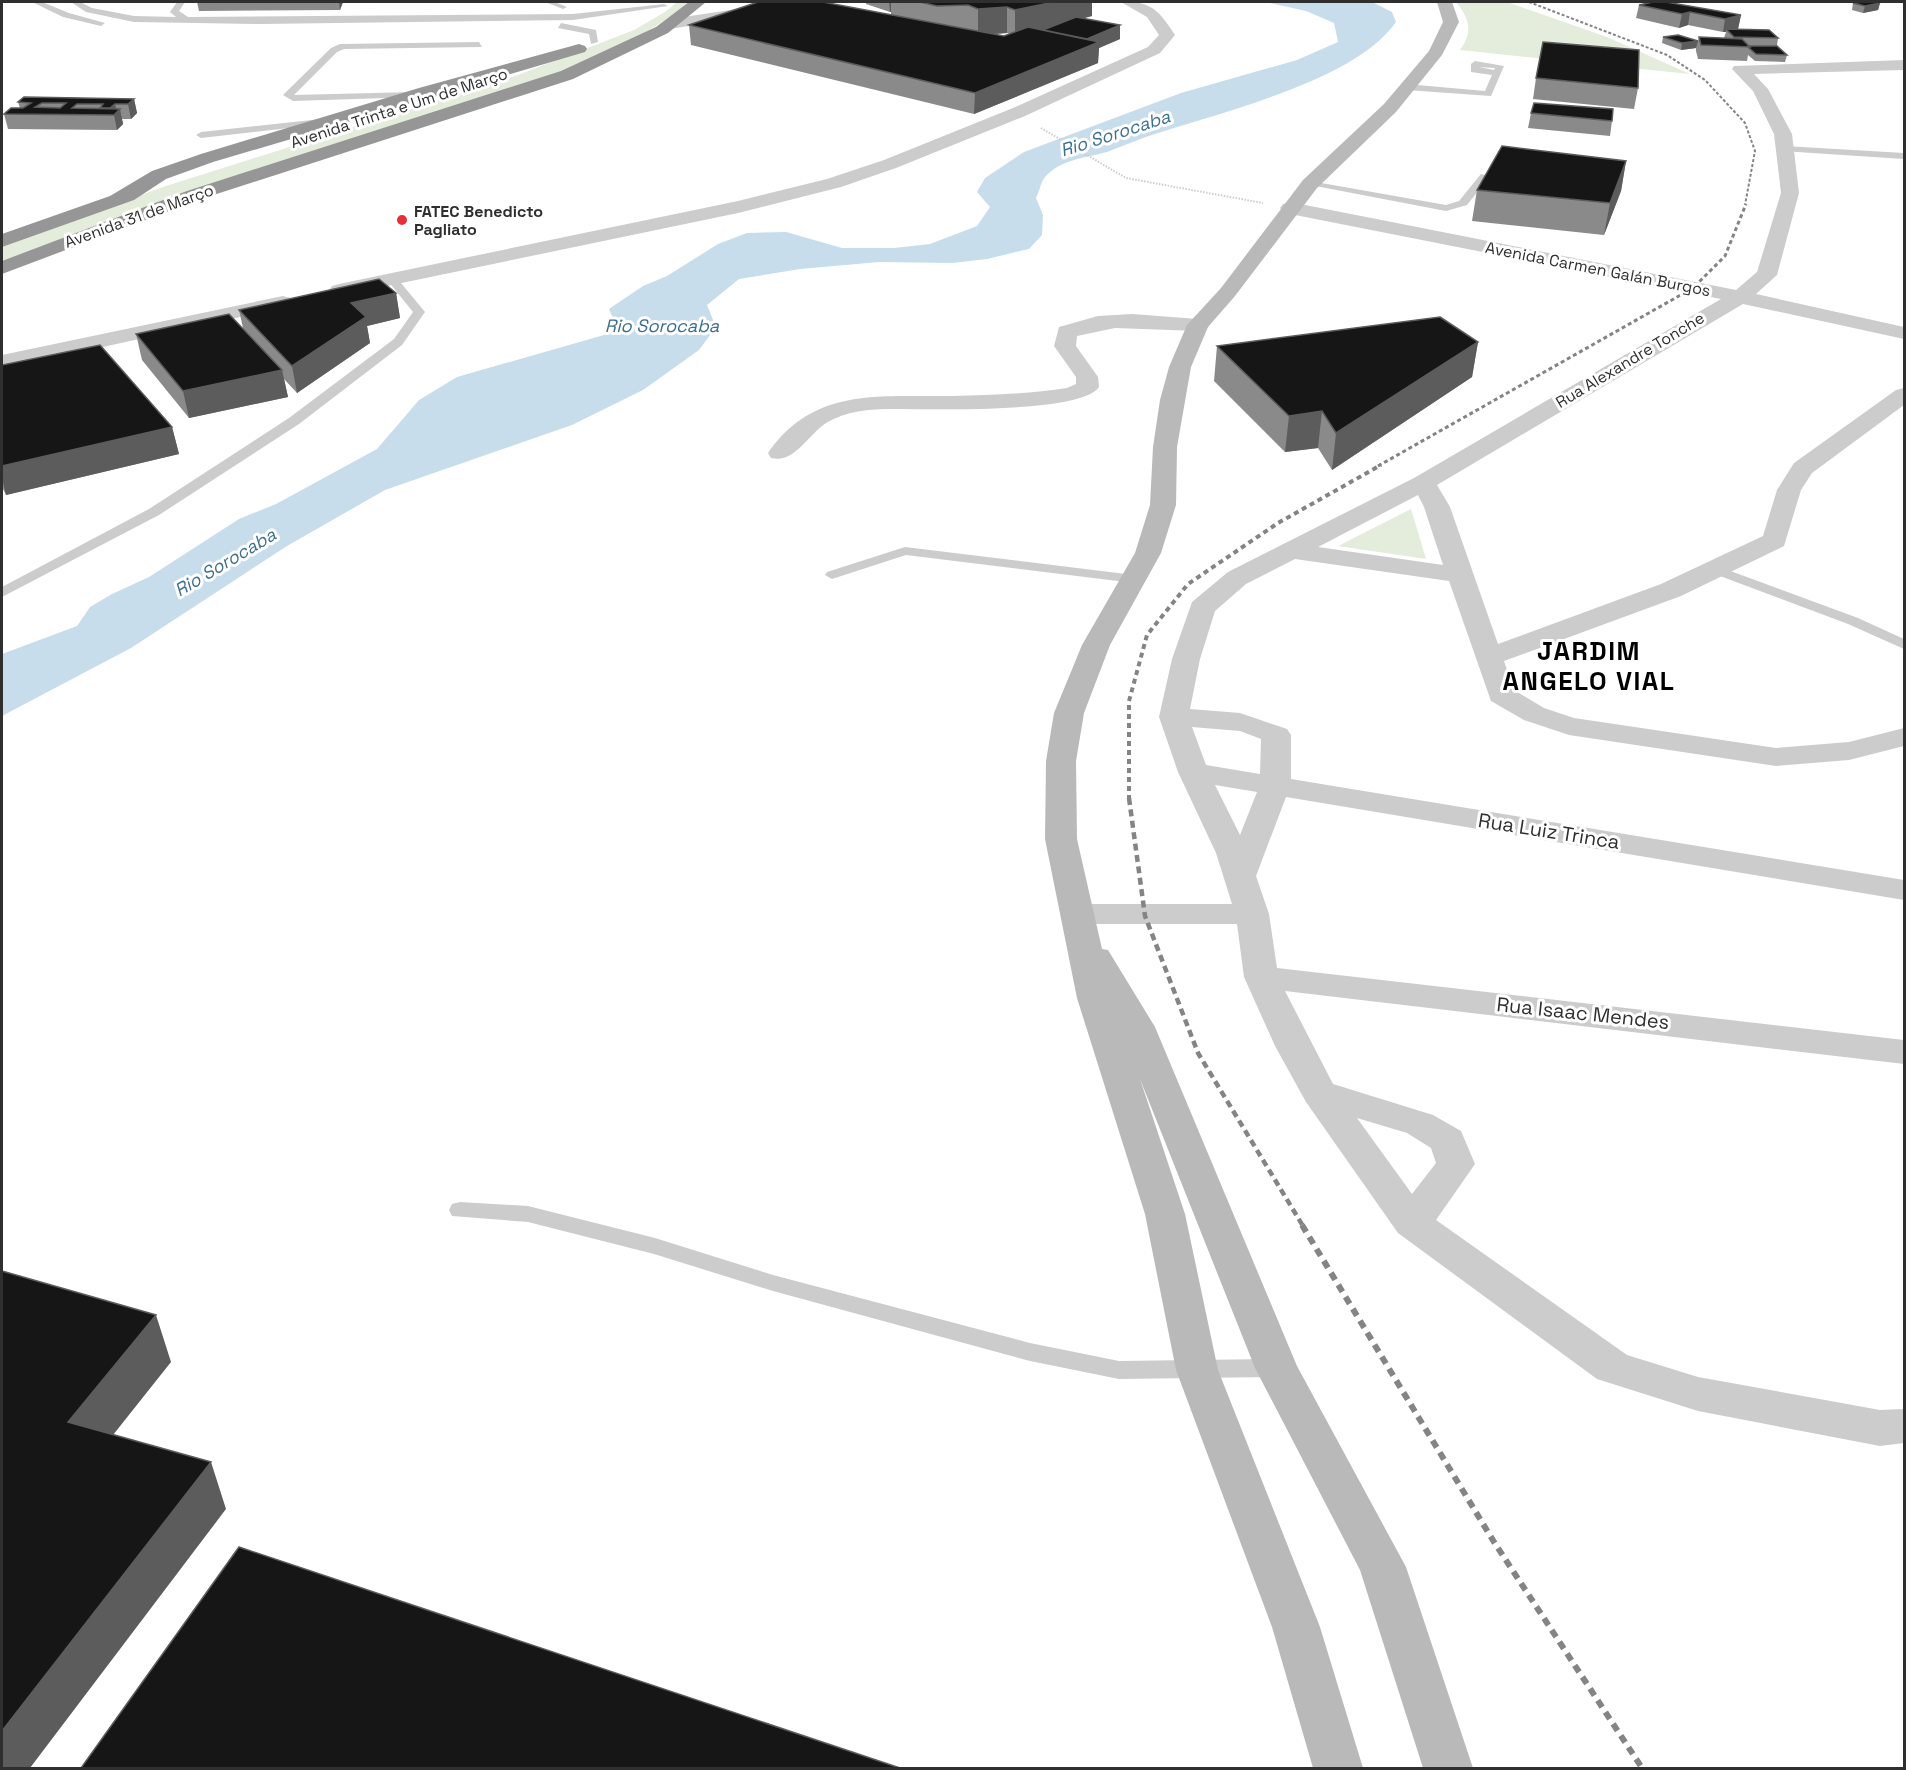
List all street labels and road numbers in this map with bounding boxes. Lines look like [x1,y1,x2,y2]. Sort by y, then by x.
street label: Avenida Trinta e Um de Março [288,63,510,153]
street label: Avenida 31 de Março [62,179,216,253]
street label: Avenida Carmen Galán Burgos [1484,237,1712,301]
street label: Rua Alexandre Tonche [1552,307,1708,413]
street label: Rua Luiz Trinca [1476,807,1622,855]
street label: Rua Isaac Mendes [1495,991,1671,1035]

